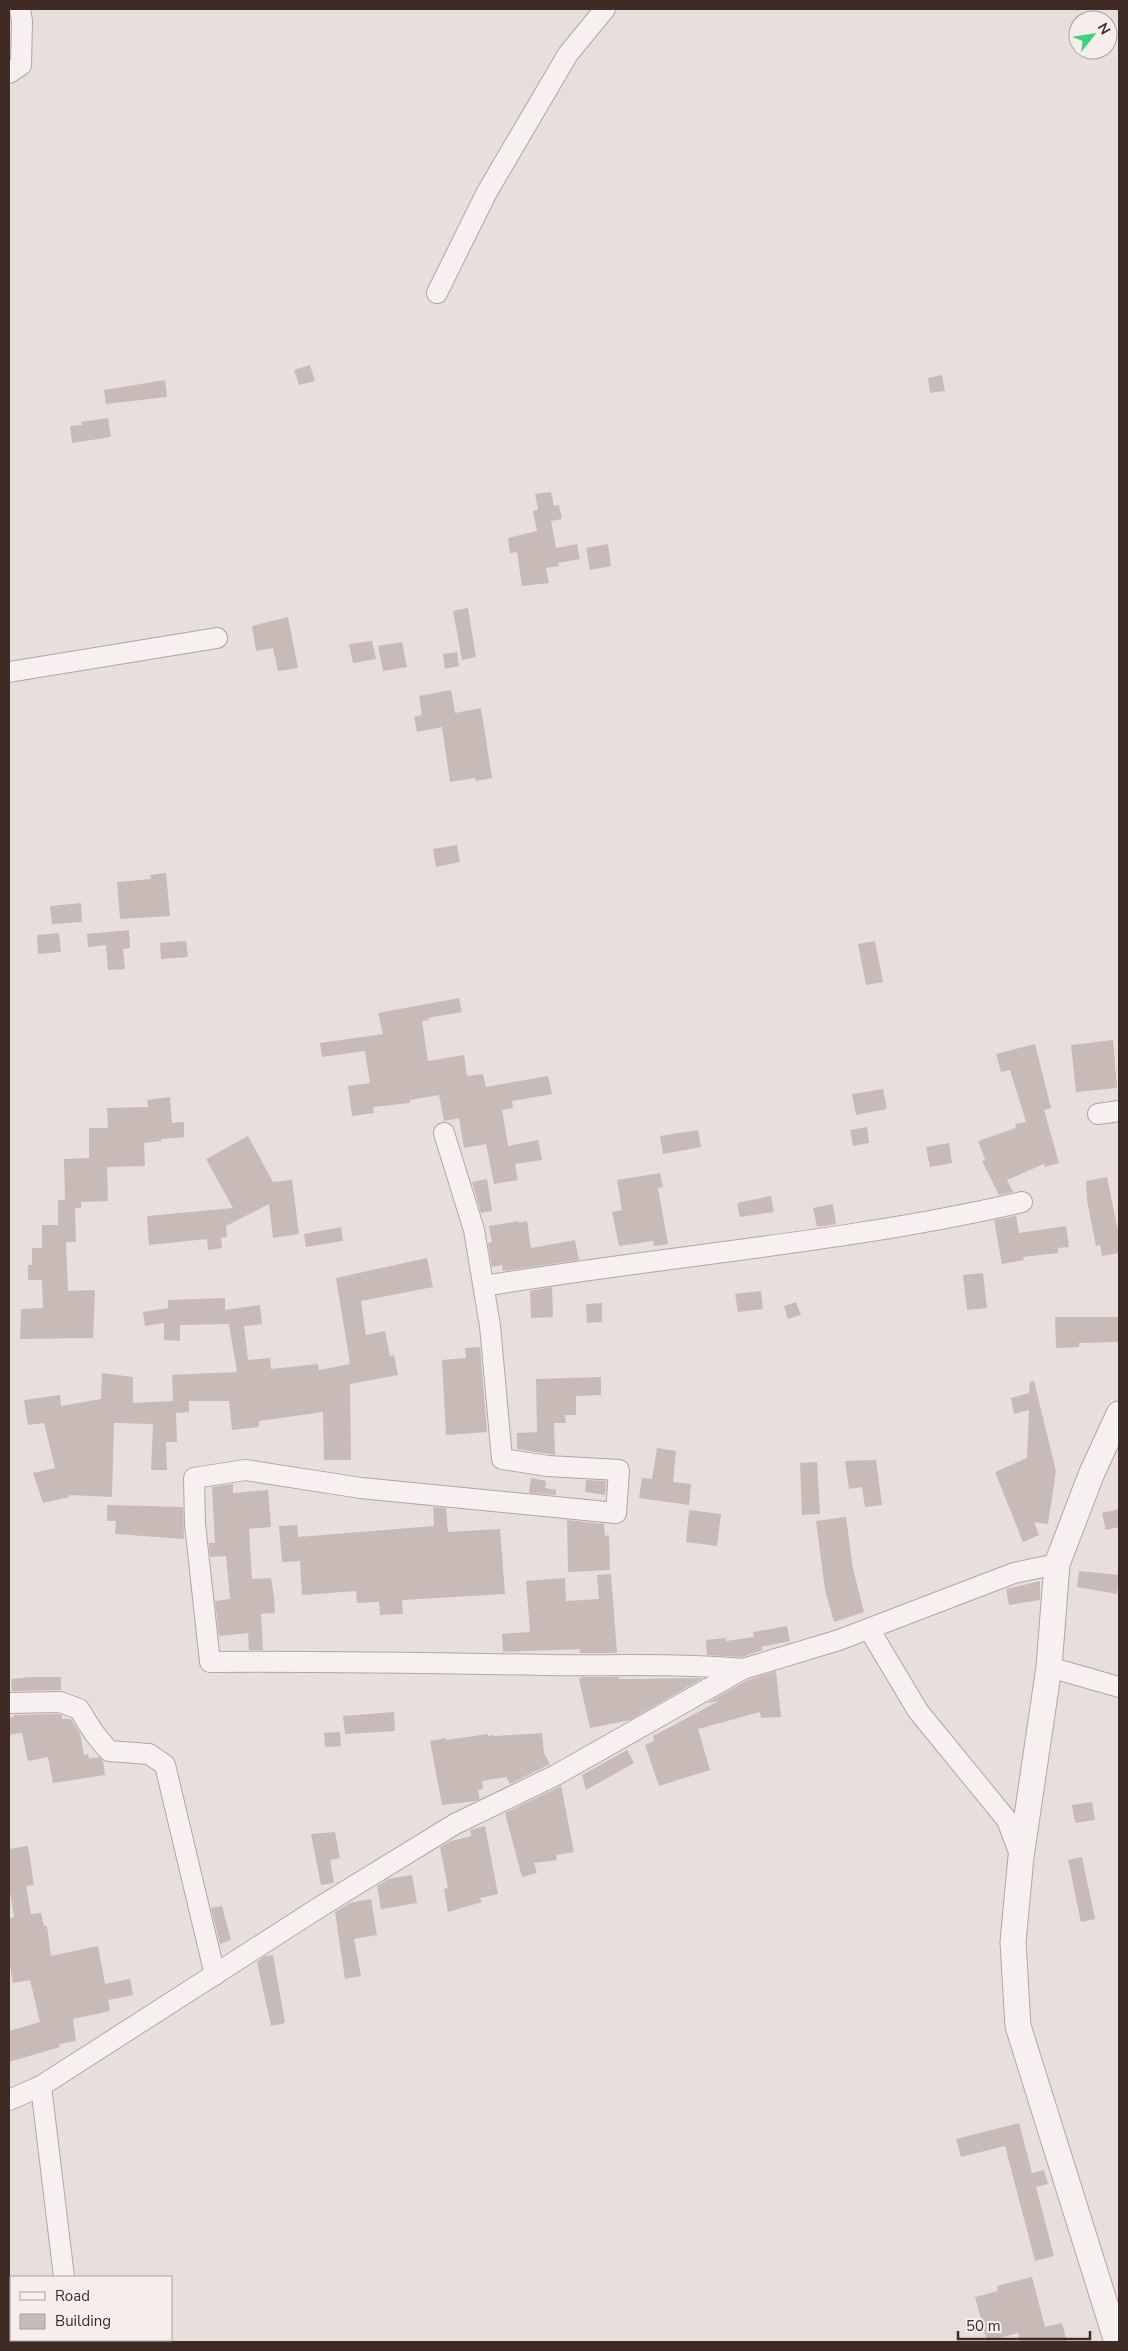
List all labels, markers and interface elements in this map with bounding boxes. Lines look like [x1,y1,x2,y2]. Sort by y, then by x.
north arrow [1068,10,1118,60]
text: N [1093,19,1115,38]
legend [10,2276,172,2341]
text: Road [55,2286,90,2306]
scale bar [958,2308,1090,2340]
text: Building [55,2311,111,2331]
text: 50 m [966,2316,1001,2336]

